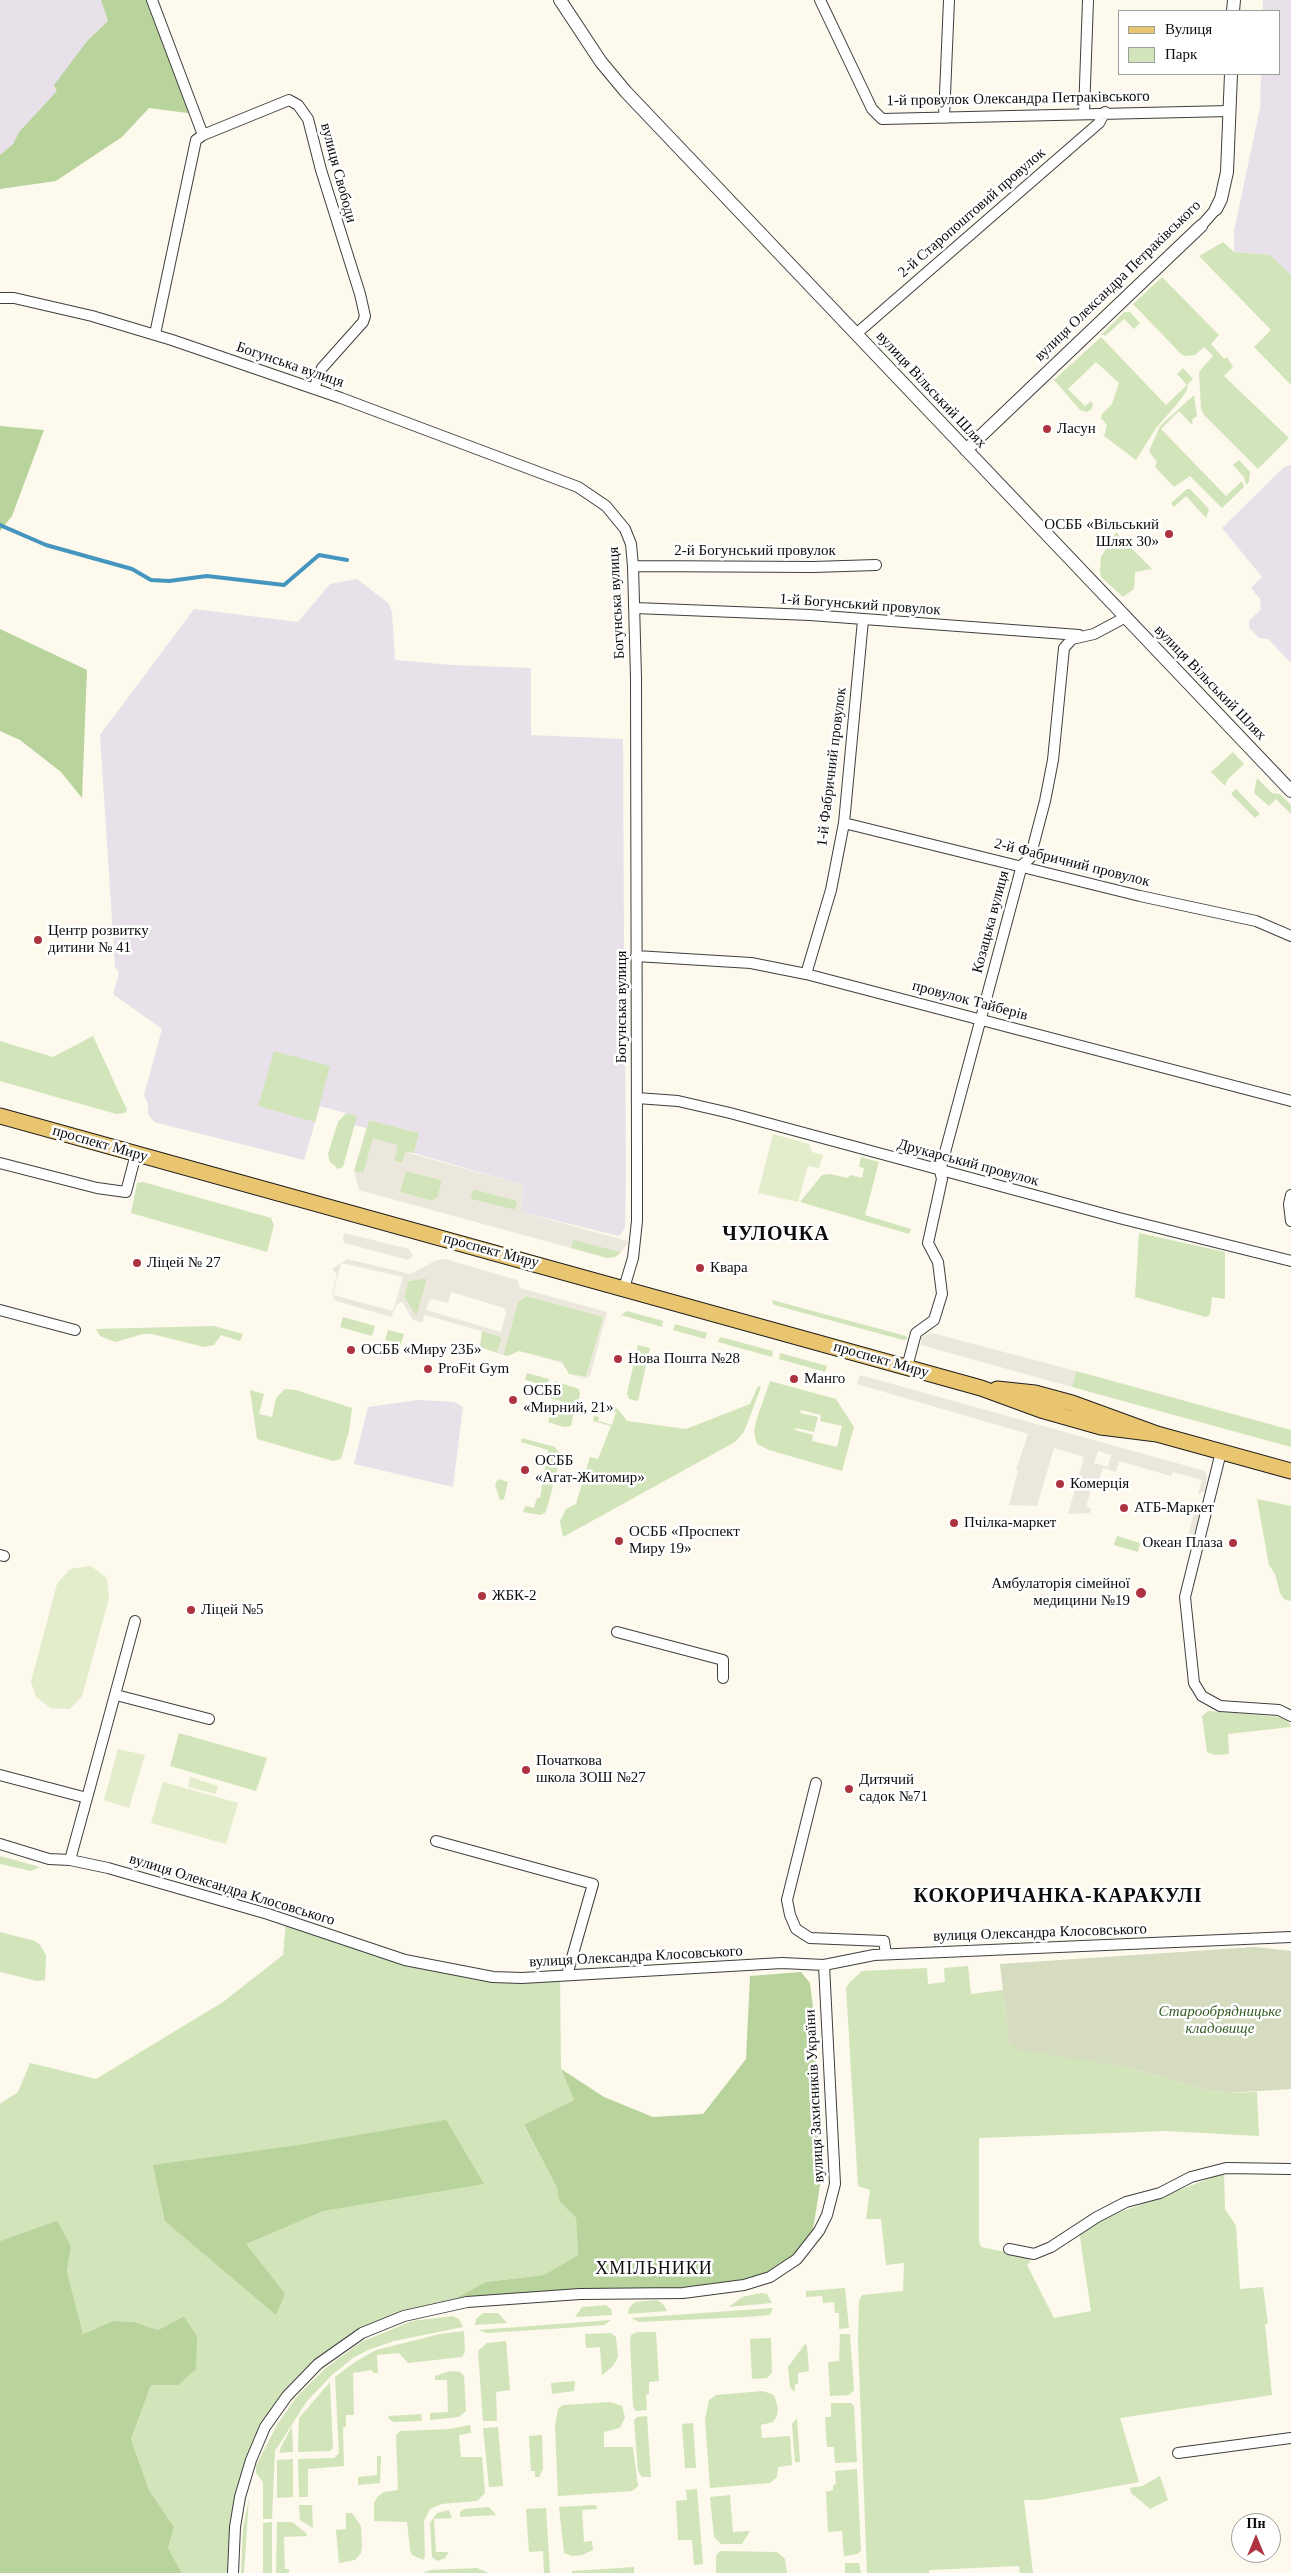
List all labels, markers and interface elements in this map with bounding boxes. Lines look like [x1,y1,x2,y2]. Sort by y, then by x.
legend [1118,10,1281,75]
text: Вулиця [1165,21,1212,37]
text: Парк [1165,46,1197,62]
street label: 1-й провулок Олександра Петраківського [886,88,1150,110]
street label: вулиця Свободи [316,121,360,225]
street label: 2-й Старопоштовий провулок [895,144,1049,282]
street label: вулиця Олександра Петраківського [1031,197,1205,365]
street label: вулиця Вільський Шлях [872,328,990,452]
street label: Богунська вулиця [234,338,346,392]
place label: Ласун [1057,420,1096,438]
marker: Ласун [1041,423,1053,435]
place label: ОСББ «Вільський Шлях 30» [1044,516,1159,551]
marker: ОСББ «Вільський Шлях 30» [1163,528,1175,540]
street label: 2-й Богунський провулок [674,542,836,560]
street label: Богунська вулиця [605,546,629,660]
street label: 1-й Богунський провулок [779,590,941,620]
street label: вулиця Вільський Шлях [1150,621,1270,745]
street label: 1-й Фабричний провулок [813,686,851,848]
street label: 2-й Фабричний провулок [992,835,1152,891]
street label: Козацька вулиця [969,869,1013,975]
place label: Центр розвитку дитини № 41 [48,922,149,957]
marker: Центр розвитку дитини № 41 [32,934,44,946]
street label: Богунська вулиця [613,951,631,1063]
street label: провулок Тайберів [910,977,1030,1025]
street label: проспект Миру [50,1122,150,1166]
street label: Друкарський провулок [895,1135,1041,1191]
district label: ЧУЛОЧКА [721,1223,831,1247]
street label: проспект Миру [441,1230,541,1272]
place label: Ліцей № 27 [147,1254,221,1272]
marker: Ліцей № 27 [131,1257,143,1269]
place label: Квара [710,1259,748,1277]
marker: Квара [694,1262,706,1274]
street label: проспект Миру [831,1338,931,1382]
place label: ОСББ «Миру 23Б» [361,1341,482,1359]
marker: ОСББ «Миру 23Б» [345,1344,357,1356]
place label: Нова Пошта №28 [628,1350,740,1368]
marker: Нова Пошта №28 [612,1353,624,1365]
place label: ProFit Gym [438,1360,509,1378]
marker: ProFit Gym [422,1363,434,1375]
place label: Манго [804,1370,845,1388]
marker: Манго [788,1373,800,1385]
place label: ОСББ «Мирний, 21» [523,1382,613,1417]
marker: ОСББ «Мирний, 21» [507,1394,519,1406]
place label: ОСББ «Агат-Житомир» [535,1452,645,1487]
marker: ОСББ «Агат-Житомир» [519,1464,531,1476]
place label: Комерція [1070,1475,1129,1493]
marker: Комерція [1054,1478,1066,1490]
place label: АТБ-Маркет [1134,1499,1214,1517]
marker: АТБ-Маркет [1118,1502,1130,1514]
place label: Пчілка-маркет [964,1514,1056,1532]
marker: Пчілка-маркет [948,1517,960,1529]
place label: ОСББ «Проспект Миру 19» [629,1523,740,1558]
place label: Океан Плаза [1142,1534,1223,1552]
marker: ОСББ «Проспект Миру 19» [613,1535,625,1547]
marker: Океан Плаза [1227,1537,1239,1549]
place label: Амбулаторія сімейної медицини №19 [991,1575,1130,1610]
marker: Амбулаторія сімейної медицини №19 [1134,1586,1148,1600]
place label: ЖБК-2 [492,1587,537,1605]
marker: ЖБК-2 [476,1590,488,1602]
place label: Ліцей №5 [201,1601,264,1619]
marker: Ліцей №5 [185,1604,197,1616]
place label: Початкова школа ЗОШ №27 [536,1752,646,1787]
marker: Початкова школа ЗОШ №27 [520,1764,532,1776]
place label: Дитячий садок №71 [859,1771,928,1806]
marker: Дитячий садок №71 [843,1783,855,1795]
street label: вулиця Олександра Клосовського [127,1850,337,1930]
district label: КОКОРИЧАНКА-КАРАКУЛІ [911,1885,1205,1909]
street label: вулиця Олександра Клосовського [933,1920,1147,1946]
street label: вулиця Олександра Клосовського [529,1942,743,1972]
park label: Старообрядницьке кладовище [1158,2003,1282,2038]
street label: вулиця Захисників України [801,2009,829,2183]
district label: ХМІЛЬНИКИ [594,2258,714,2280]
north arrow [1231,2513,1281,2563]
text: Пн [1247,2516,1265,2531]

